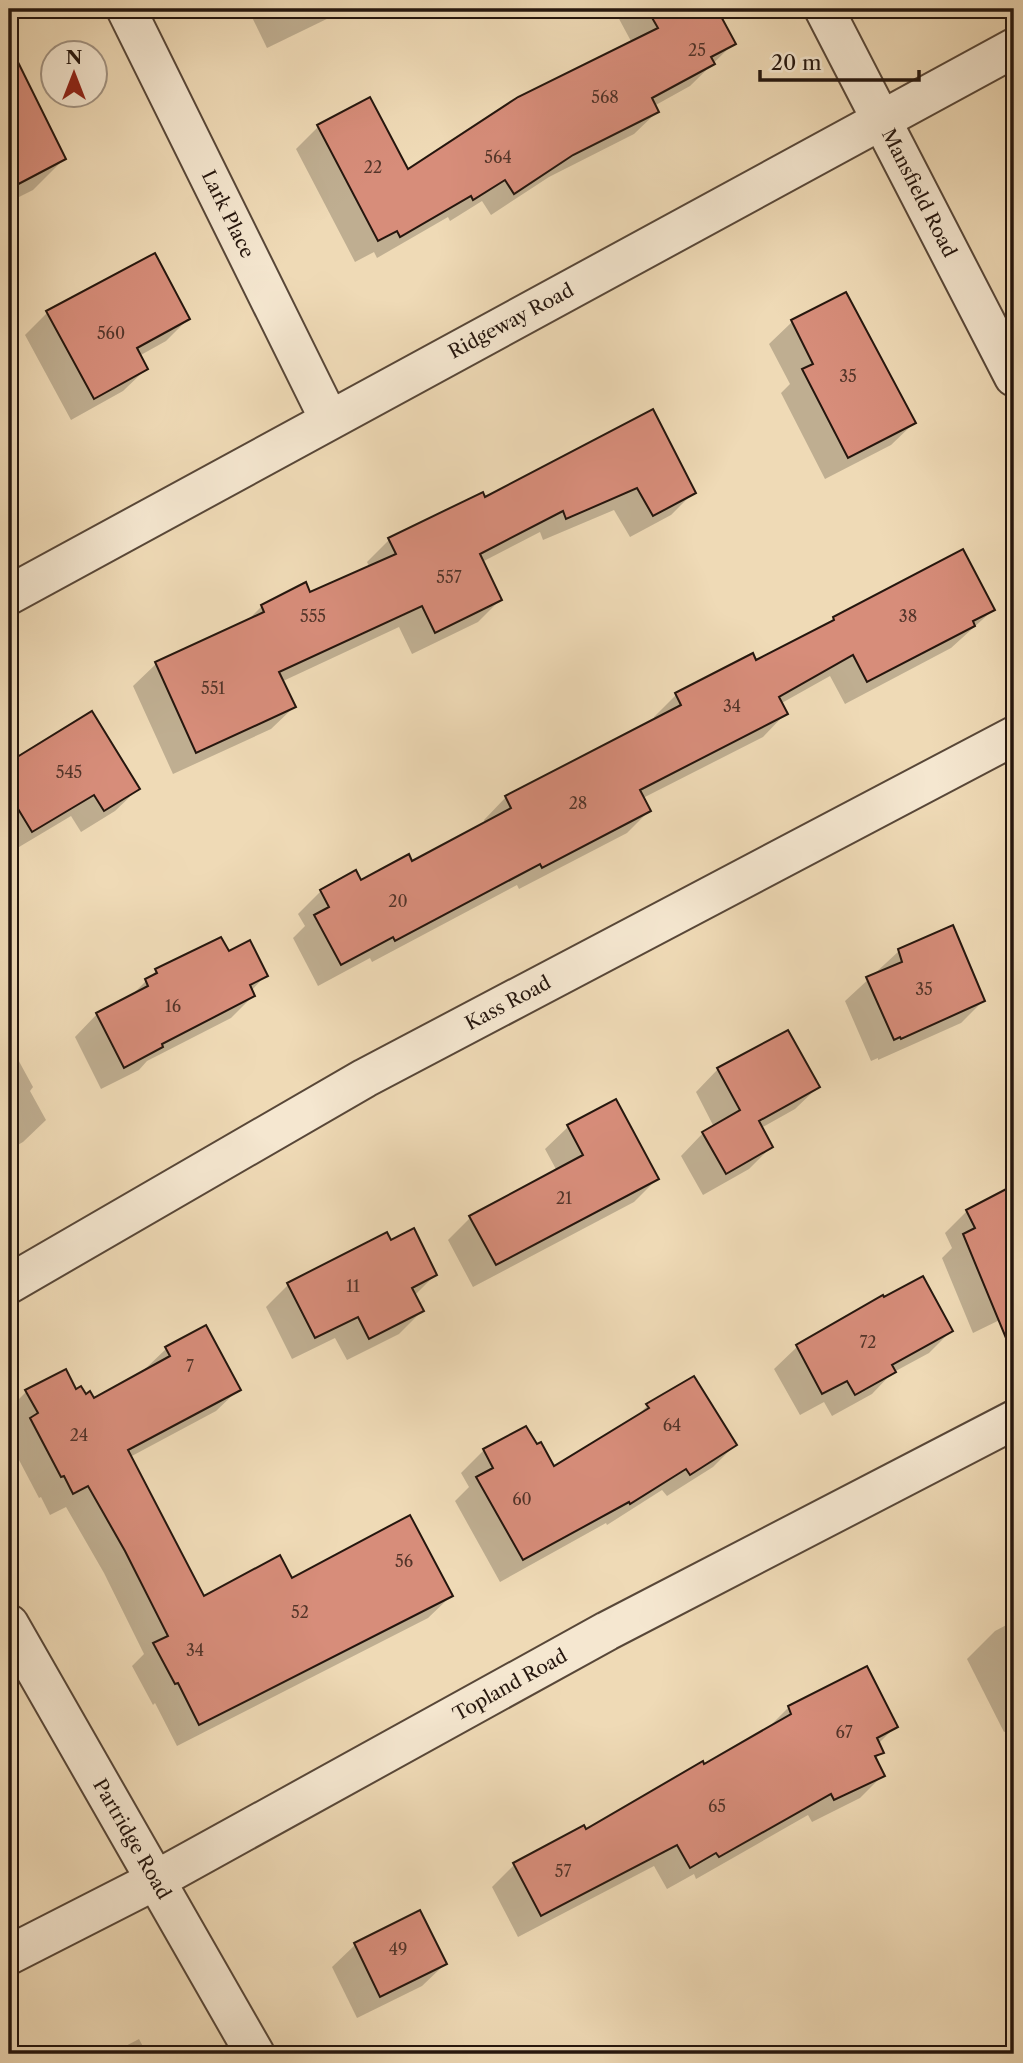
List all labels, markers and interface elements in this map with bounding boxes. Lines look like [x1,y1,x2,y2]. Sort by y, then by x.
north arrow [38,38,108,108]
scale bar [760,38,920,82]
house number: 25 [688,40,706,60]
text: N [66,46,82,69]
text: 20 m [771,50,822,75]
house number: 568 [591,87,619,107]
street label: Mansfield Road [877,125,961,261]
house number: 564 [484,147,512,167]
house number: 22 [364,157,382,177]
street label: Lark Place [197,166,259,262]
street label: Ridgeway Road [445,278,578,364]
house number: 560 [97,323,125,343]
house number: 35 [839,366,857,386]
house number: 557 [436,567,462,587]
house number: 555 [300,606,326,626]
house number: 38 [899,606,917,626]
house number: 551 [201,678,225,698]
house number: 34 [723,696,741,716]
house number: 545 [56,762,82,782]
house number: 28 [569,793,587,813]
house number: 20 [388,891,408,911]
street label: Kass Road [461,971,555,1035]
house number: 35 [915,979,933,999]
house number: 16 [165,996,181,1016]
house number: 21 [556,1188,572,1208]
house number: 11 [346,1276,360,1296]
house number: 72 [859,1332,877,1352]
house number: 7 [186,1356,194,1376]
house number: 64 [663,1415,681,1435]
house number: 24 [70,1425,88,1445]
house number: 60 [512,1489,532,1509]
house number: 56 [395,1551,413,1571]
house number: 52 [291,1602,309,1622]
house number: 34 [186,1640,204,1660]
street label: Topland Road [449,1644,571,1726]
house number: 67 [835,1722,853,1742]
street label: Partridge Road [88,1775,176,1904]
house number: 65 [708,1796,726,1816]
house number: 57 [555,1861,571,1881]
house number: 49 [389,1939,407,1959]

